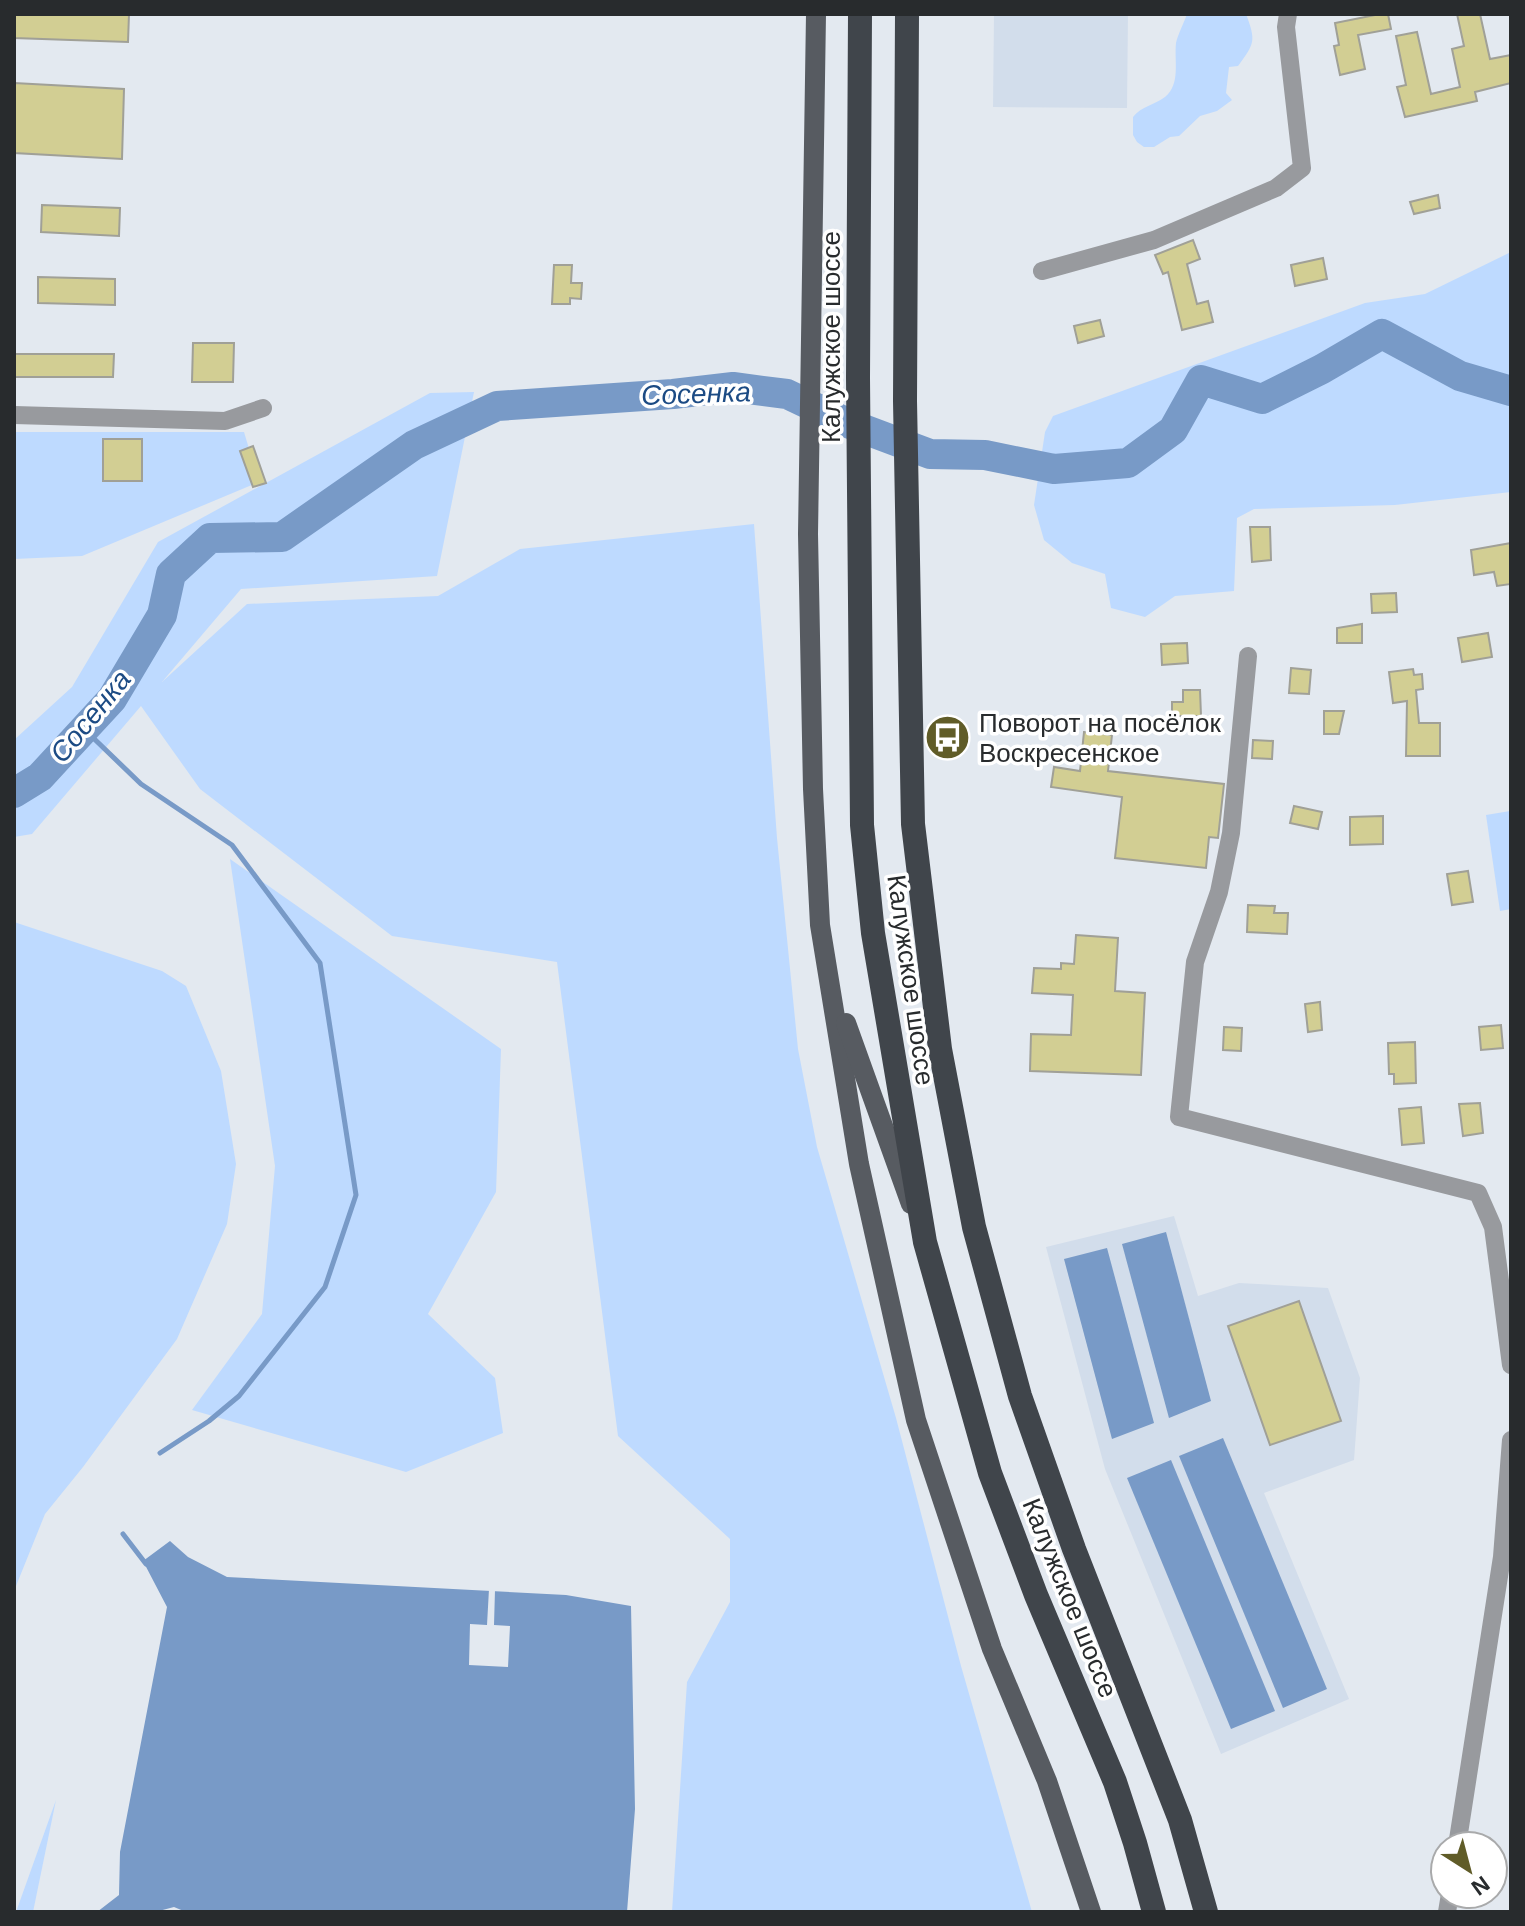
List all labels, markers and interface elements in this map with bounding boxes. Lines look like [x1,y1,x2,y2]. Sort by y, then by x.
street label: Калужское шоссе [816,231,846,443]
water label: Сосенка [641,376,751,411]
water label: Сосенка [44,664,137,769]
place label: Поворот на посёлок Воскресенское [979,708,1222,768]
bus stop icon: Поворот на посёлок Воскресенское [924,714,972,762]
street label: Калужское шоссе [881,873,941,1087]
street label: Калужское шоссе [1016,1494,1124,1702]
north arrow [1429,1830,1509,1910]
text: N [1467,1871,1494,1901]

